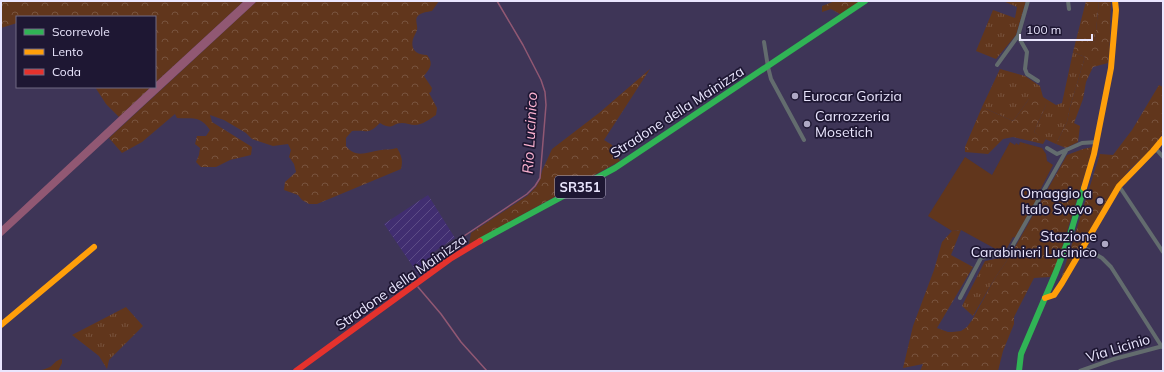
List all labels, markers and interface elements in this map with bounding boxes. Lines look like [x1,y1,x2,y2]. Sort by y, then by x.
legend [16,16,156,88]
scale bar [1020,16,1092,42]
text: 100 m [1026,22,1061,37]
text: Scorrevole [52,24,110,39]
text: Lento [52,44,83,59]
street label: Stradone della Mainizza [607,62,747,162]
text: Coda [52,64,81,79]
place label: Eurocar Gorizia [803,87,902,105]
water label: Rio Lucinico [518,91,541,175]
marker: Eurocar Gorizia [790,91,800,101]
place label: Carrozzeria Mosetich [815,107,890,141]
marker: Carrozzeria Mosetich [802,119,812,129]
road number: SR351 [555,176,605,198]
place label: Omaggio a Italo Svevo [1020,184,1092,218]
marker: Omaggio a Italo Svevo [1095,196,1105,206]
place label: Stazione Carabinieri Lucinico [971,227,1097,261]
street label: Stradone della Mainizza [332,230,470,334]
marker: Stazione Carabinieri Lucinico [1100,239,1110,249]
street label: Via Licinio [1084,330,1152,366]

